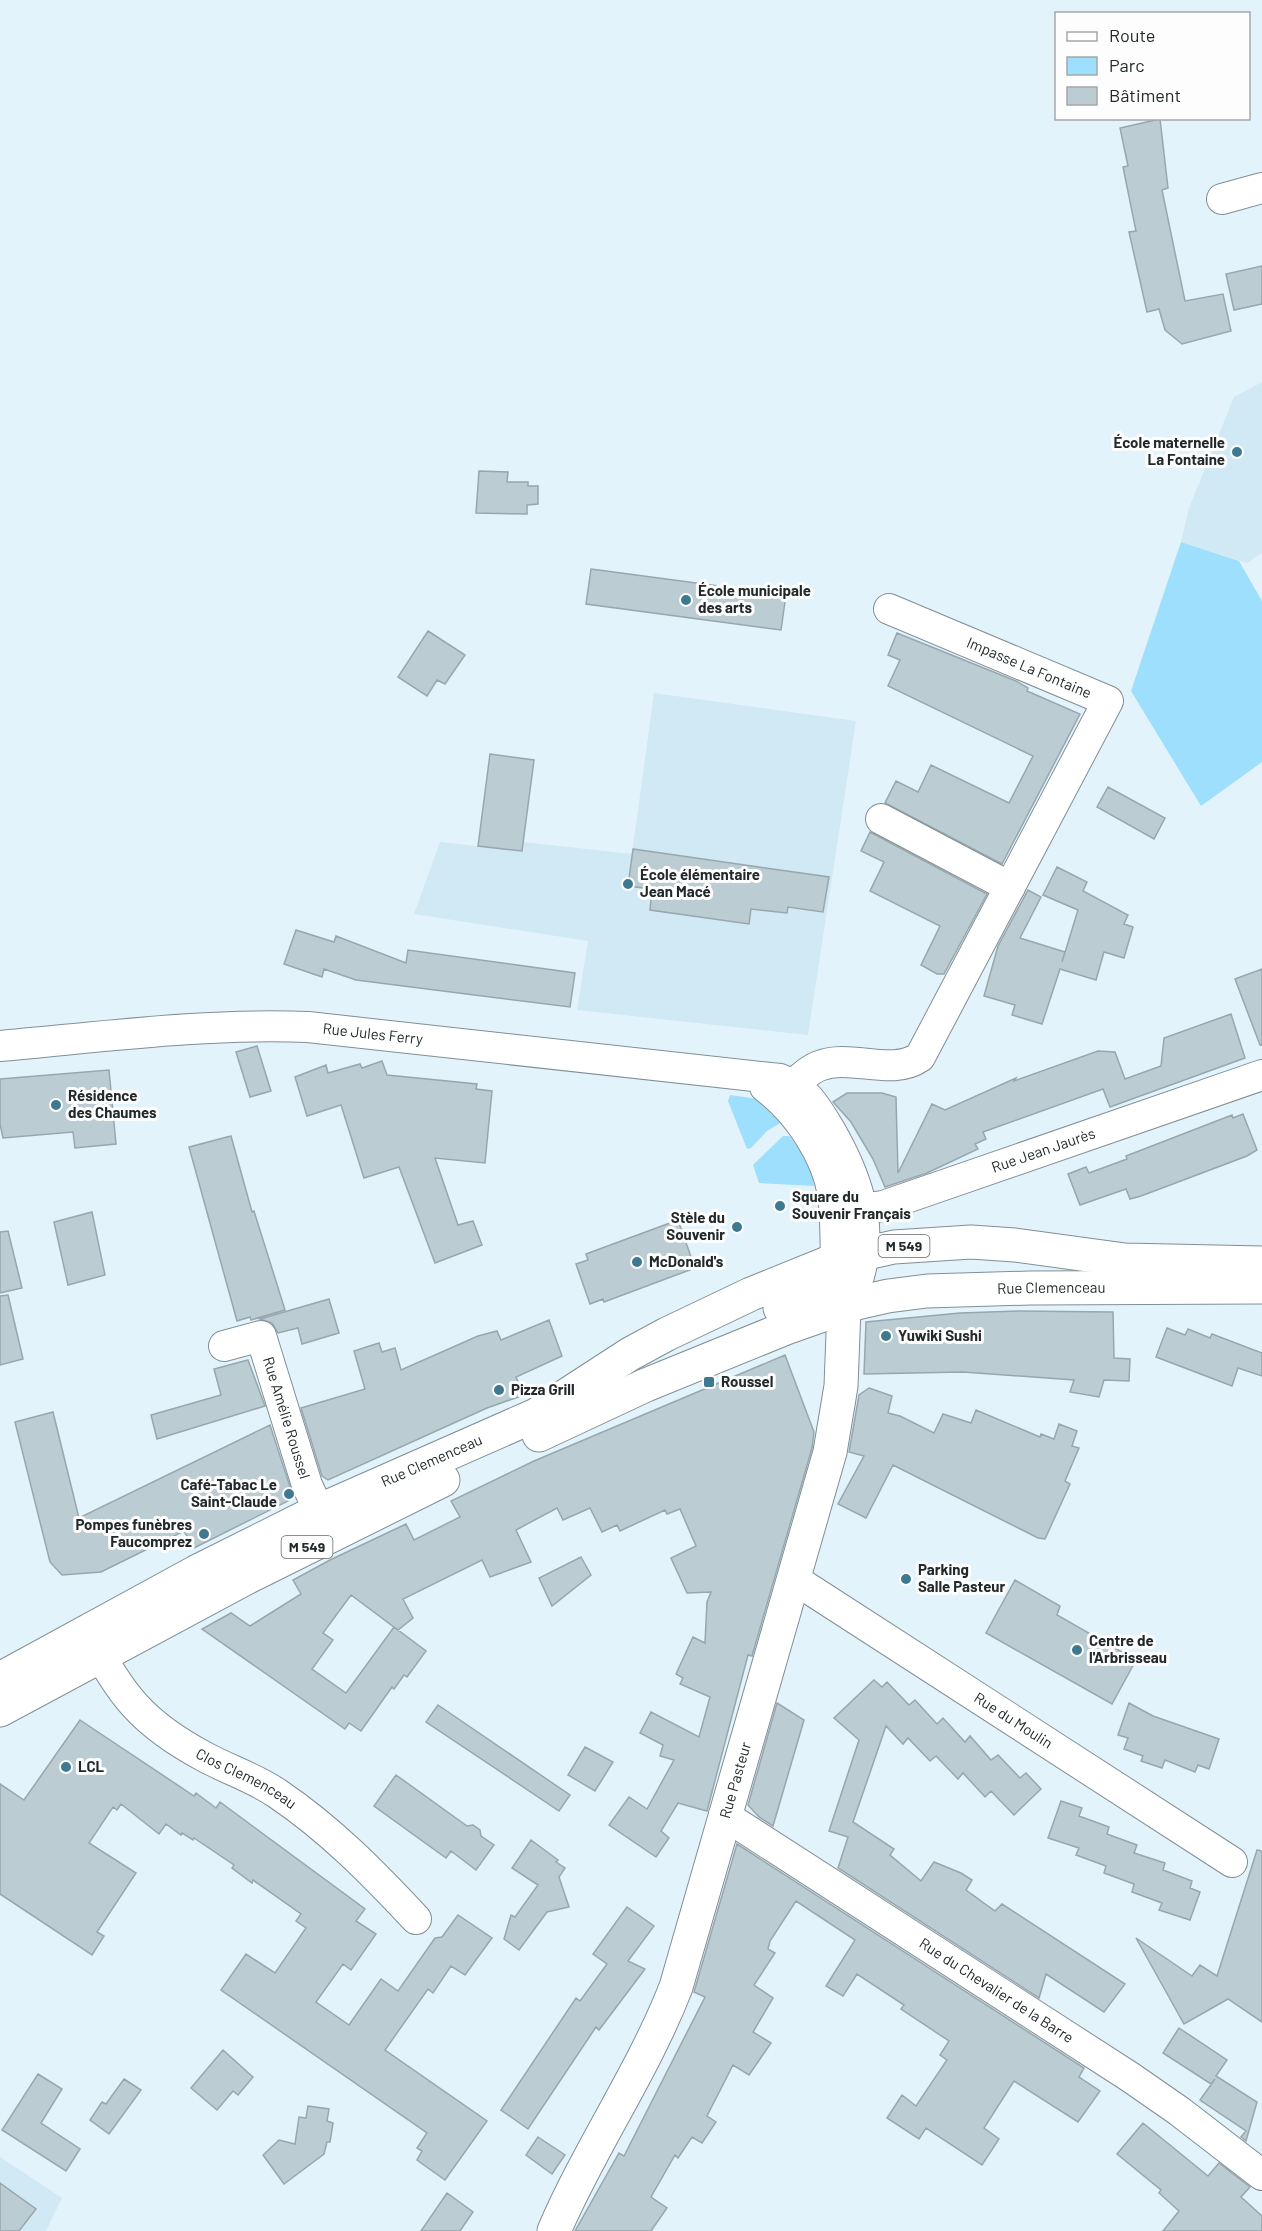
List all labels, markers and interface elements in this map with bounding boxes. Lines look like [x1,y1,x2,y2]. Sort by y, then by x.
legend [1055,12,1250,120]
text: Route [1109,24,1155,46]
text: Parc [1109,54,1145,76]
text: Bâtiment [1109,84,1181,106]
place label: École maternelle La Fontaine [1113,433,1225,468]
marker: École maternelle La Fontaine [1230,445,1244,459]
place label: École municipale des arts [698,581,811,616]
marker: École municipale des arts [679,593,693,607]
street label: Impasse La Fontaine [964,633,1094,701]
place label: École élémentaire Jean Macé [640,865,760,900]
marker: École élémentaire Jean Macé [621,877,635,891]
street label: Rue Jules Ferry [322,1019,424,1048]
place label: Résidence des Chaumes [68,1086,157,1121]
marker: Résidence des Chaumes [49,1098,63,1112]
street label: Rue Jean Jaurès [989,1123,1097,1176]
place label: Square du Souvenir Français [792,1187,911,1222]
marker: Square du Souvenir Français [773,1199,787,1213]
place label: Stèle du Souvenir [666,1208,725,1243]
marker: Stèle du Souvenir [730,1220,744,1234]
road number: M 549 [878,1235,930,1257]
place label: McDonald's [649,1252,724,1270]
marker: McDonald's [630,1255,644,1269]
street label: Rue Clemenceau [997,1278,1106,1297]
place label: Yuwiki Sushi [898,1326,982,1344]
marker: Yuwiki Sushi [879,1329,893,1343]
street label: Rue Amélie Roussel [260,1354,315,1481]
place label: Roussel [721,1372,773,1390]
marker: Roussel [702,1375,716,1389]
place label: Pizza Grill [511,1380,575,1398]
marker: Pizza Grill [492,1383,506,1397]
street label: Rue Clemenceau [378,1430,485,1490]
place label: Café-Tabac Le Saint-Claude [180,1475,277,1510]
marker: Café-Tabac Le Saint-Claude [282,1487,296,1501]
place label: Pompes funèbres Faucomprez [76,1515,192,1550]
marker: Pompes funèbres Faucomprez [197,1527,211,1541]
road number: M 549 [282,1536,332,1558]
place label: Parking Salle Pasteur [918,1560,1006,1595]
marker: Parking Salle Pasteur [899,1572,913,1586]
place label: Centre de l'Arbrisseau [1089,1631,1167,1666]
marker: Centre de l'Arbrisseau [1070,1643,1084,1657]
street label: Rue du Moulin [971,1688,1056,1752]
street label: Rue Pasteur [715,1739,754,1820]
street label: Clos Clemenceau [193,1744,300,1812]
place label: LCL [78,1757,105,1775]
marker: LCL [59,1760,73,1774]
street label: Rue du Chevalier de la Barre [916,1933,1077,2046]

